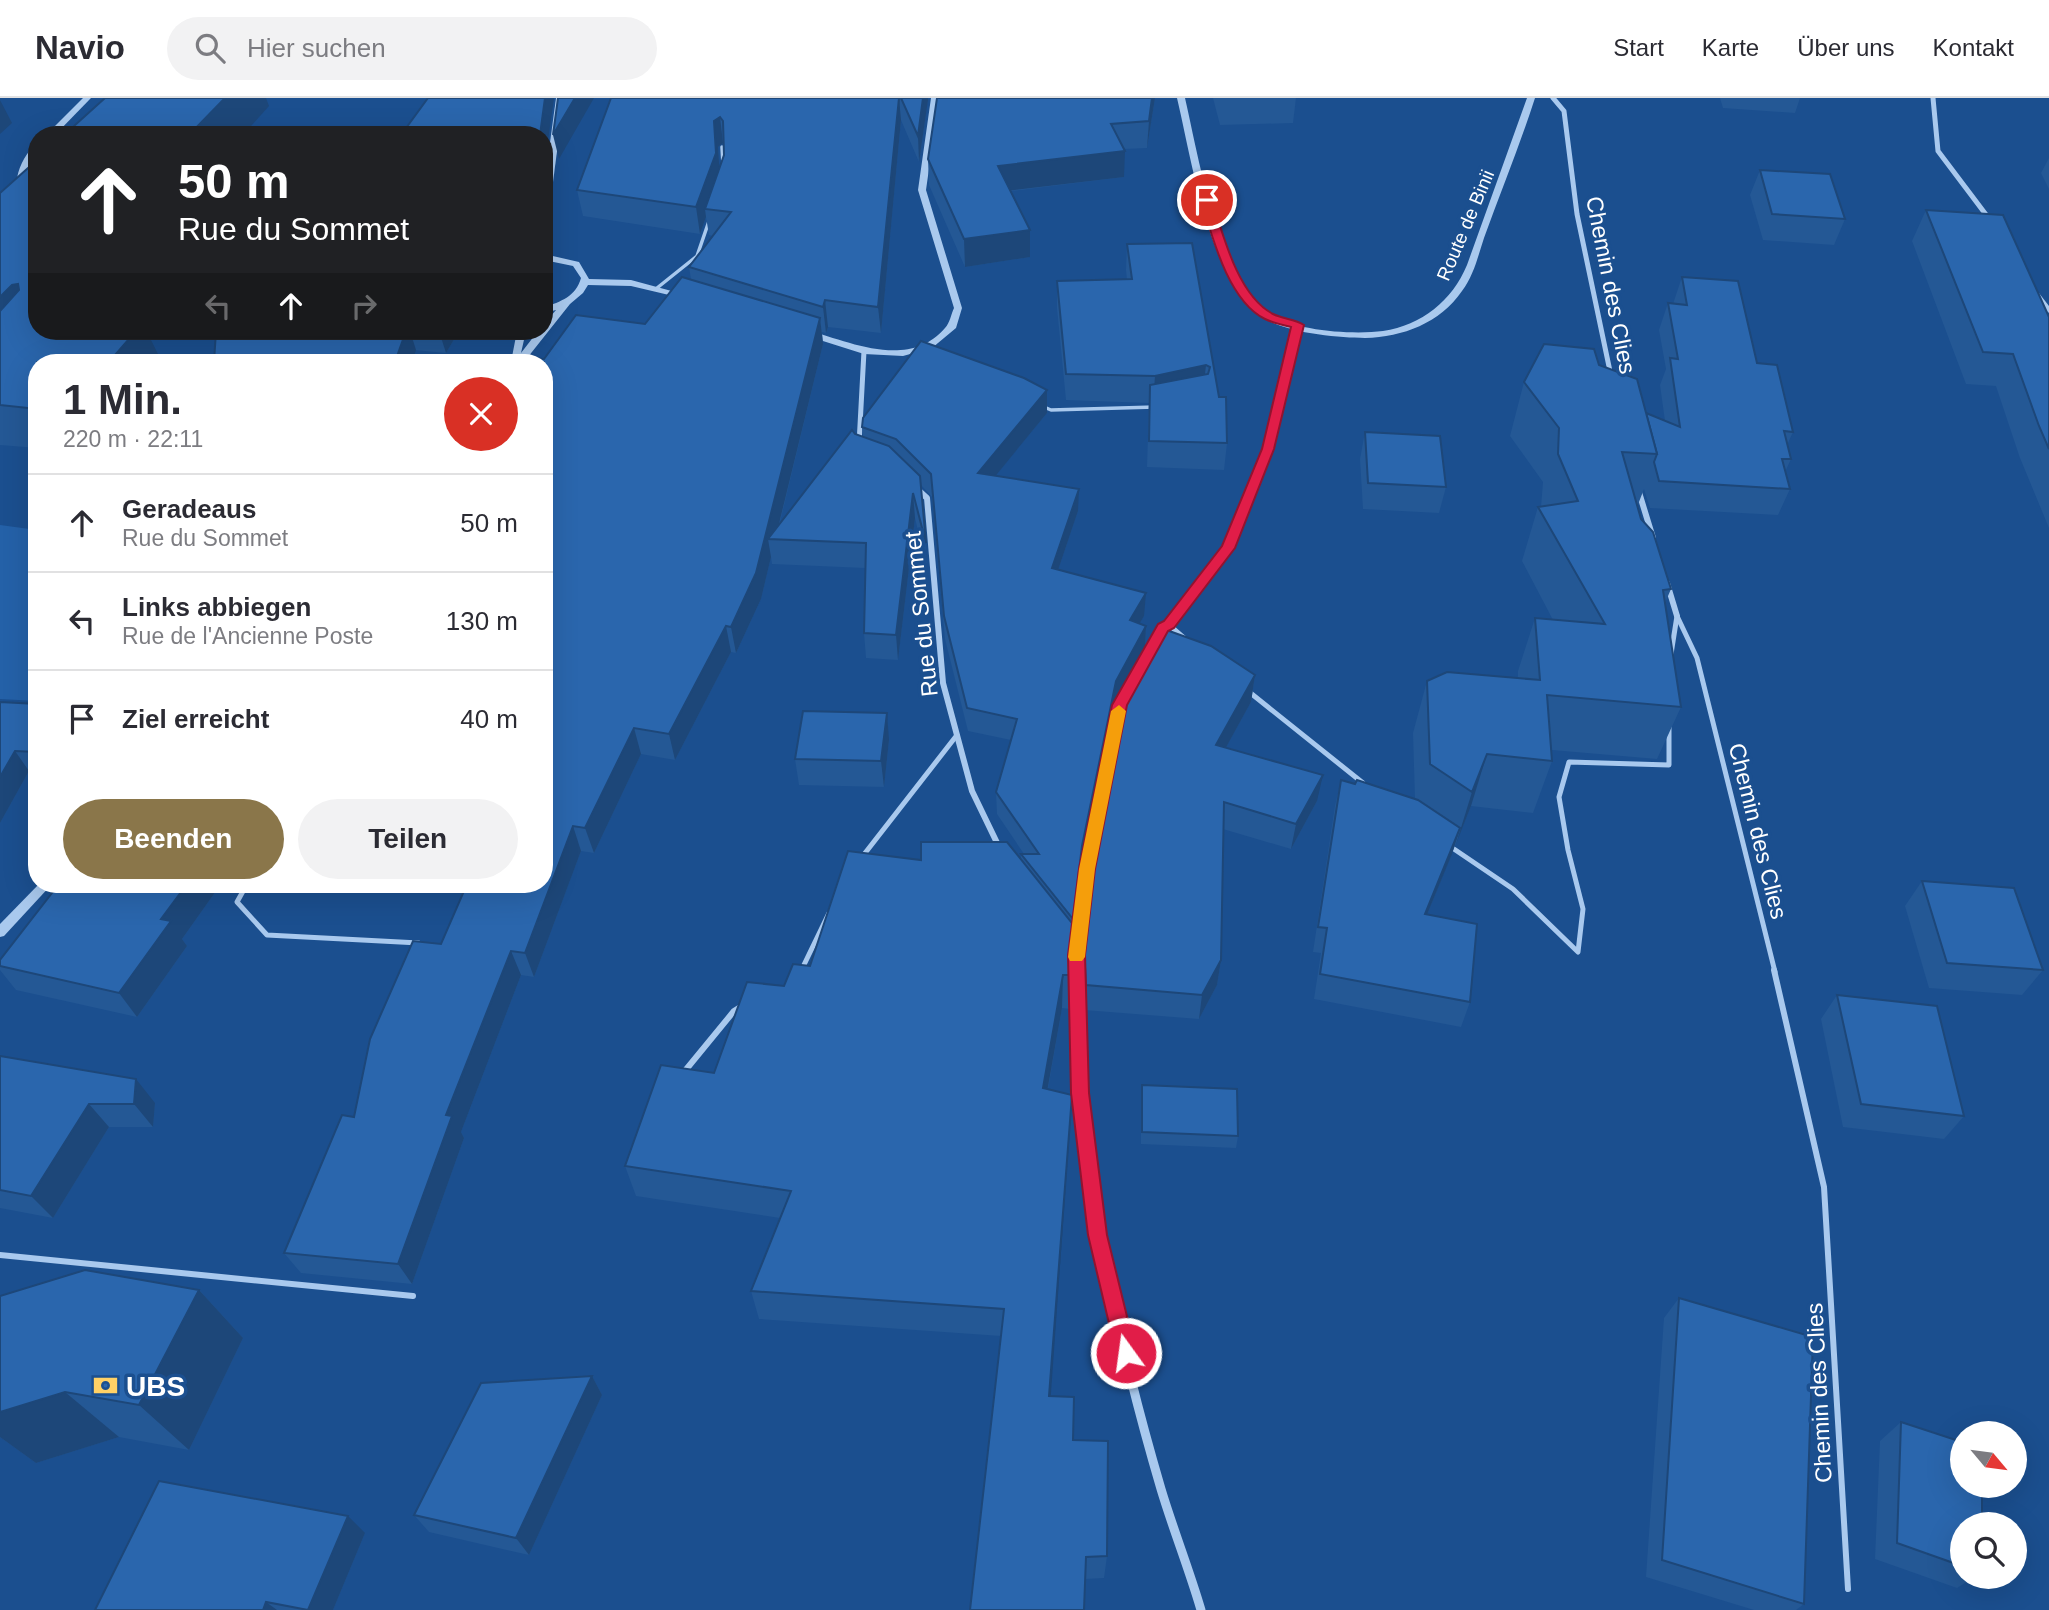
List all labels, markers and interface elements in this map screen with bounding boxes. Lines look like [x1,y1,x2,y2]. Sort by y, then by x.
search box [167,17,657,80]
text: Navio [35,29,125,66]
icon: search [191,29,229,67]
text: Hier suchen [247,33,386,63]
text: Start [1613,34,1664,61]
text: Karte [1702,34,1759,61]
text: Über uns [1797,34,1895,61]
text: Kontakt [1933,34,2014,61]
icon: ahead [63,154,154,245]
text: 50 m [178,154,290,208]
street label: Route de Binii [1433,167,1498,284]
pin [1177,170,1237,230]
icon: arrive [1188,181,1226,219]
street label: Chemin des Clies [1581,194,1641,376]
text: Rue du Sommet [178,211,409,247]
icon: left [199,287,237,325]
icon: ahead [272,287,310,325]
icon: right [345,287,383,325]
text: 1 Min. [63,376,182,423]
button: close [444,377,518,451]
text: 220 m · 22:11 [63,426,203,452]
text: Geradeaus [122,494,256,524]
icon: ahead [63,504,101,542]
text: 50 m [460,508,518,538]
text: Rue du Sommet [122,525,288,551]
street label: Rue du Sommet [899,529,943,698]
text: Links abbiegen [122,592,311,622]
icon: left [63,602,101,640]
text: 130 m [446,606,518,636]
text: Rue de l'Ancienne Poste [122,623,373,649]
icon: arrive [63,700,101,738]
text: Ziel erreicht [122,704,269,734]
text: 40 m [460,704,518,734]
street label: Chemin des Clies [1724,740,1792,922]
button: Beenden [63,799,284,879]
button: Teilen [298,799,518,879]
street label: Chemin des Clies [1801,1302,1837,1484]
position arrow [1089,1316,1163,1390]
place label: UBS [126,1371,185,1402]
bank icon: UBS [92,1372,120,1400]
north arrow [1950,1421,2026,1498]
map controls [1950,1421,2027,1589]
button: search [1950,1512,2027,1589]

